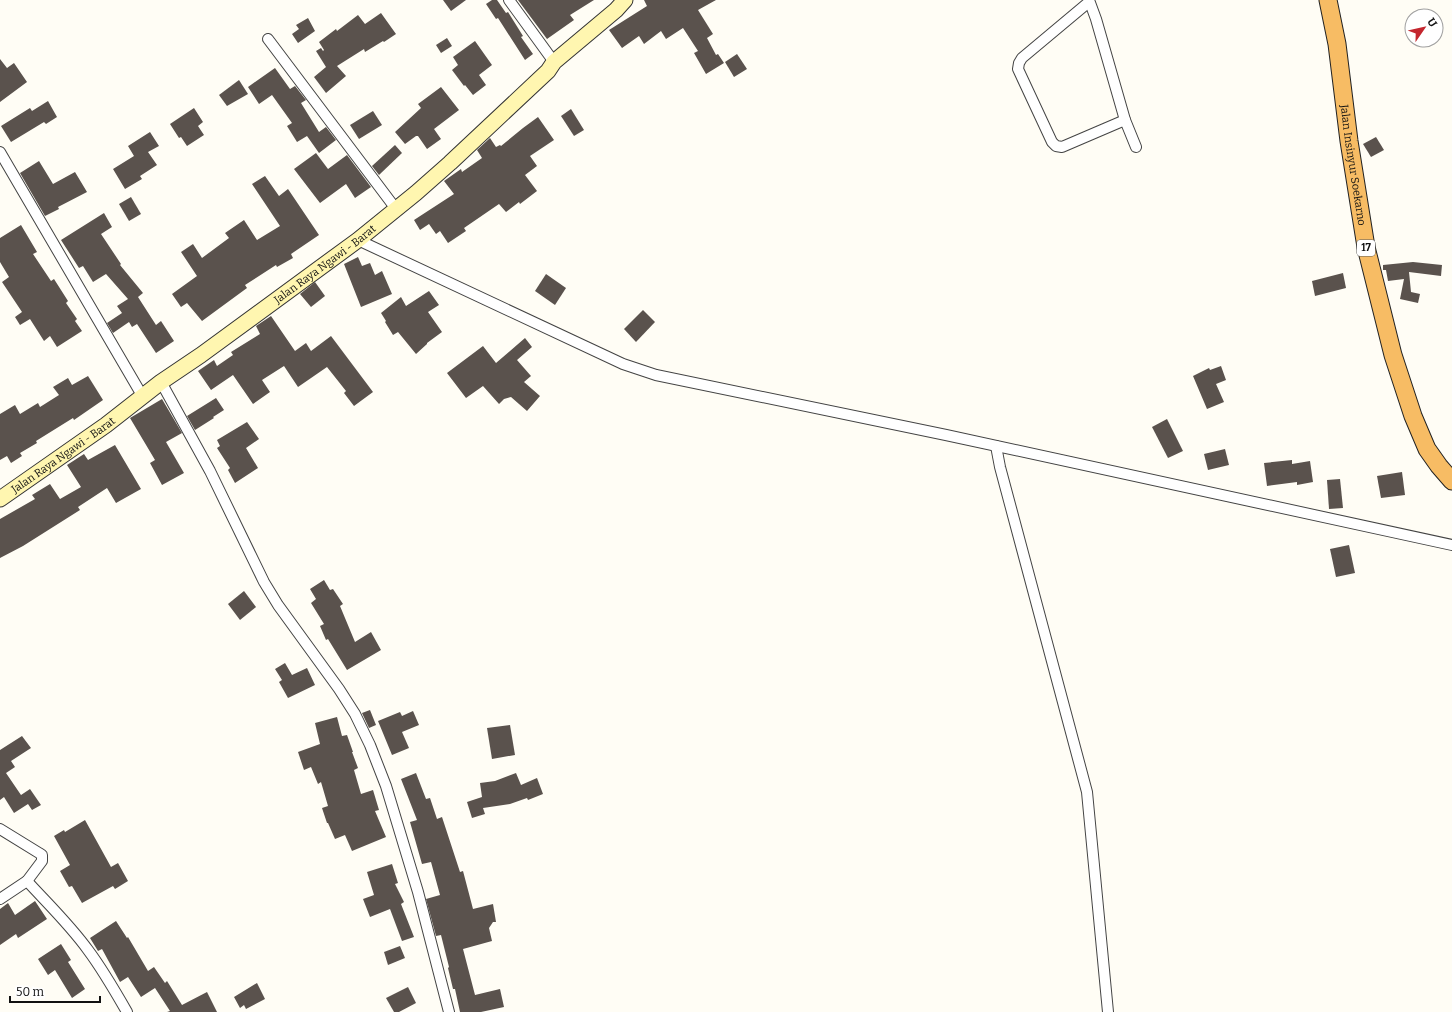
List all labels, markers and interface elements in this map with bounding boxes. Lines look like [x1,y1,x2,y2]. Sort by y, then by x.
north arrow [1404,8,1444,48]
text: U [1424,16,1440,30]
street label: Jalan Insinyur Soekarno [1338,103,1369,226]
street label: Jalan Raya Ngawi - Barat [271,222,378,307]
road number: 17 [1357,240,1375,256]
street label: Jalan Raya Ngawi - Barat [8,414,117,496]
scale bar [10,978,100,1004]
text: 50 m [16,985,45,999]

